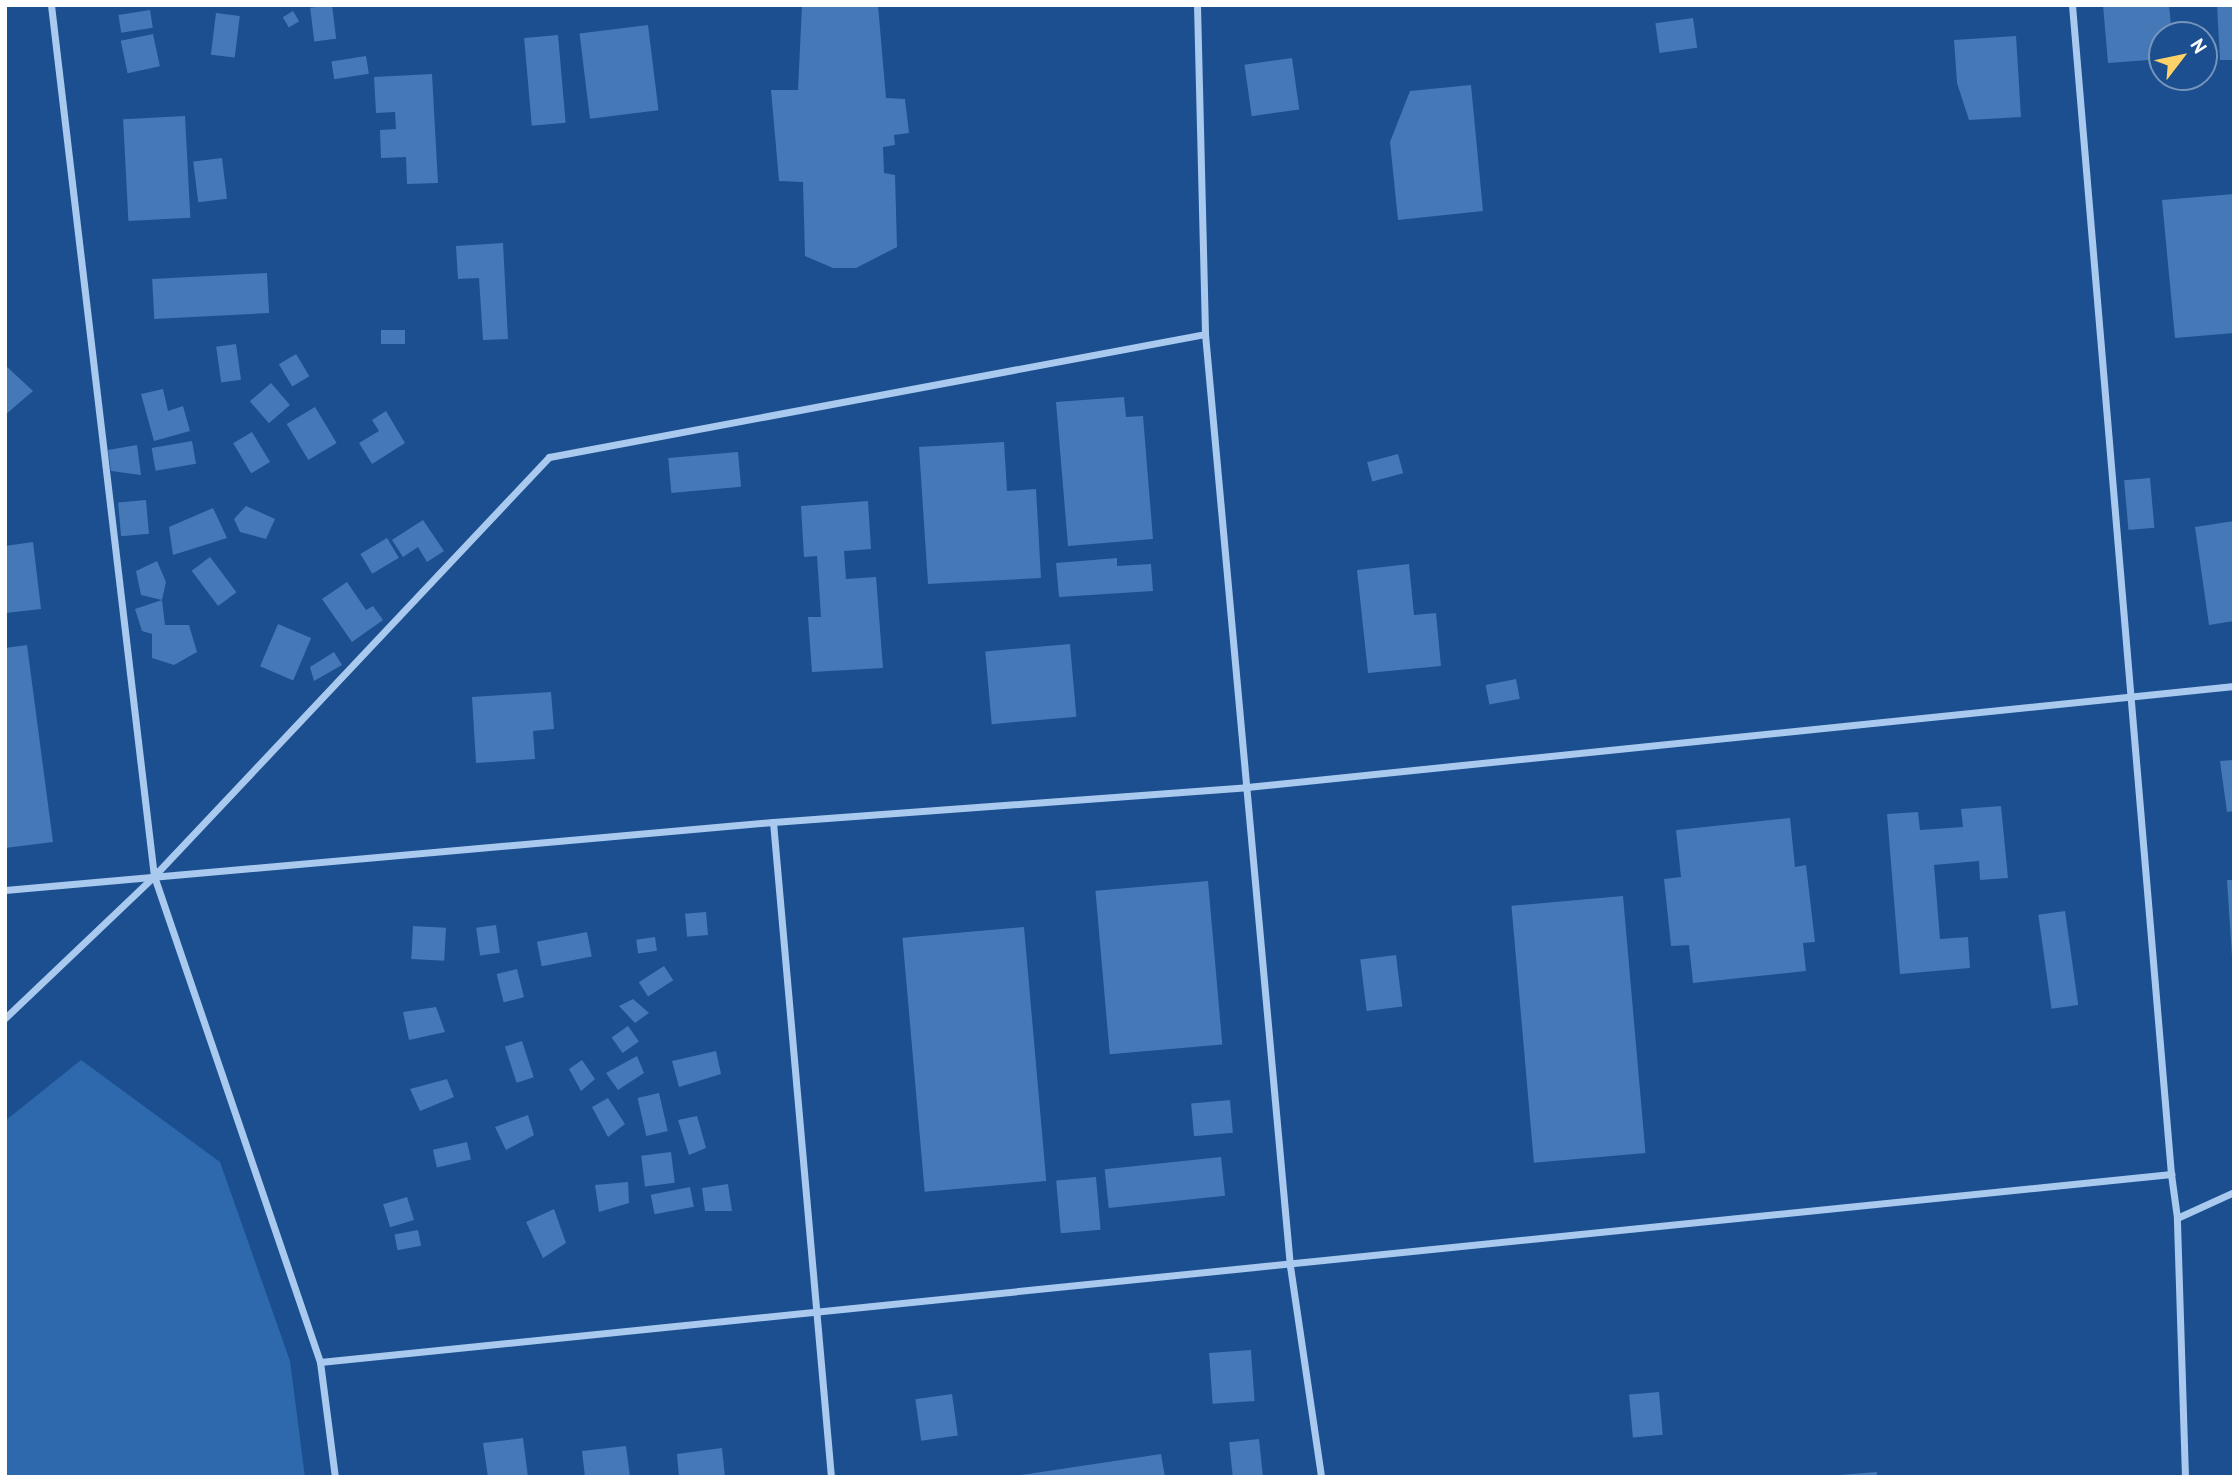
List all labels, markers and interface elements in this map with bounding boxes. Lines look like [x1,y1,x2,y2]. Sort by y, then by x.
north arrow [2148,21,2218,91]
text: N [2186,34,2213,58]

